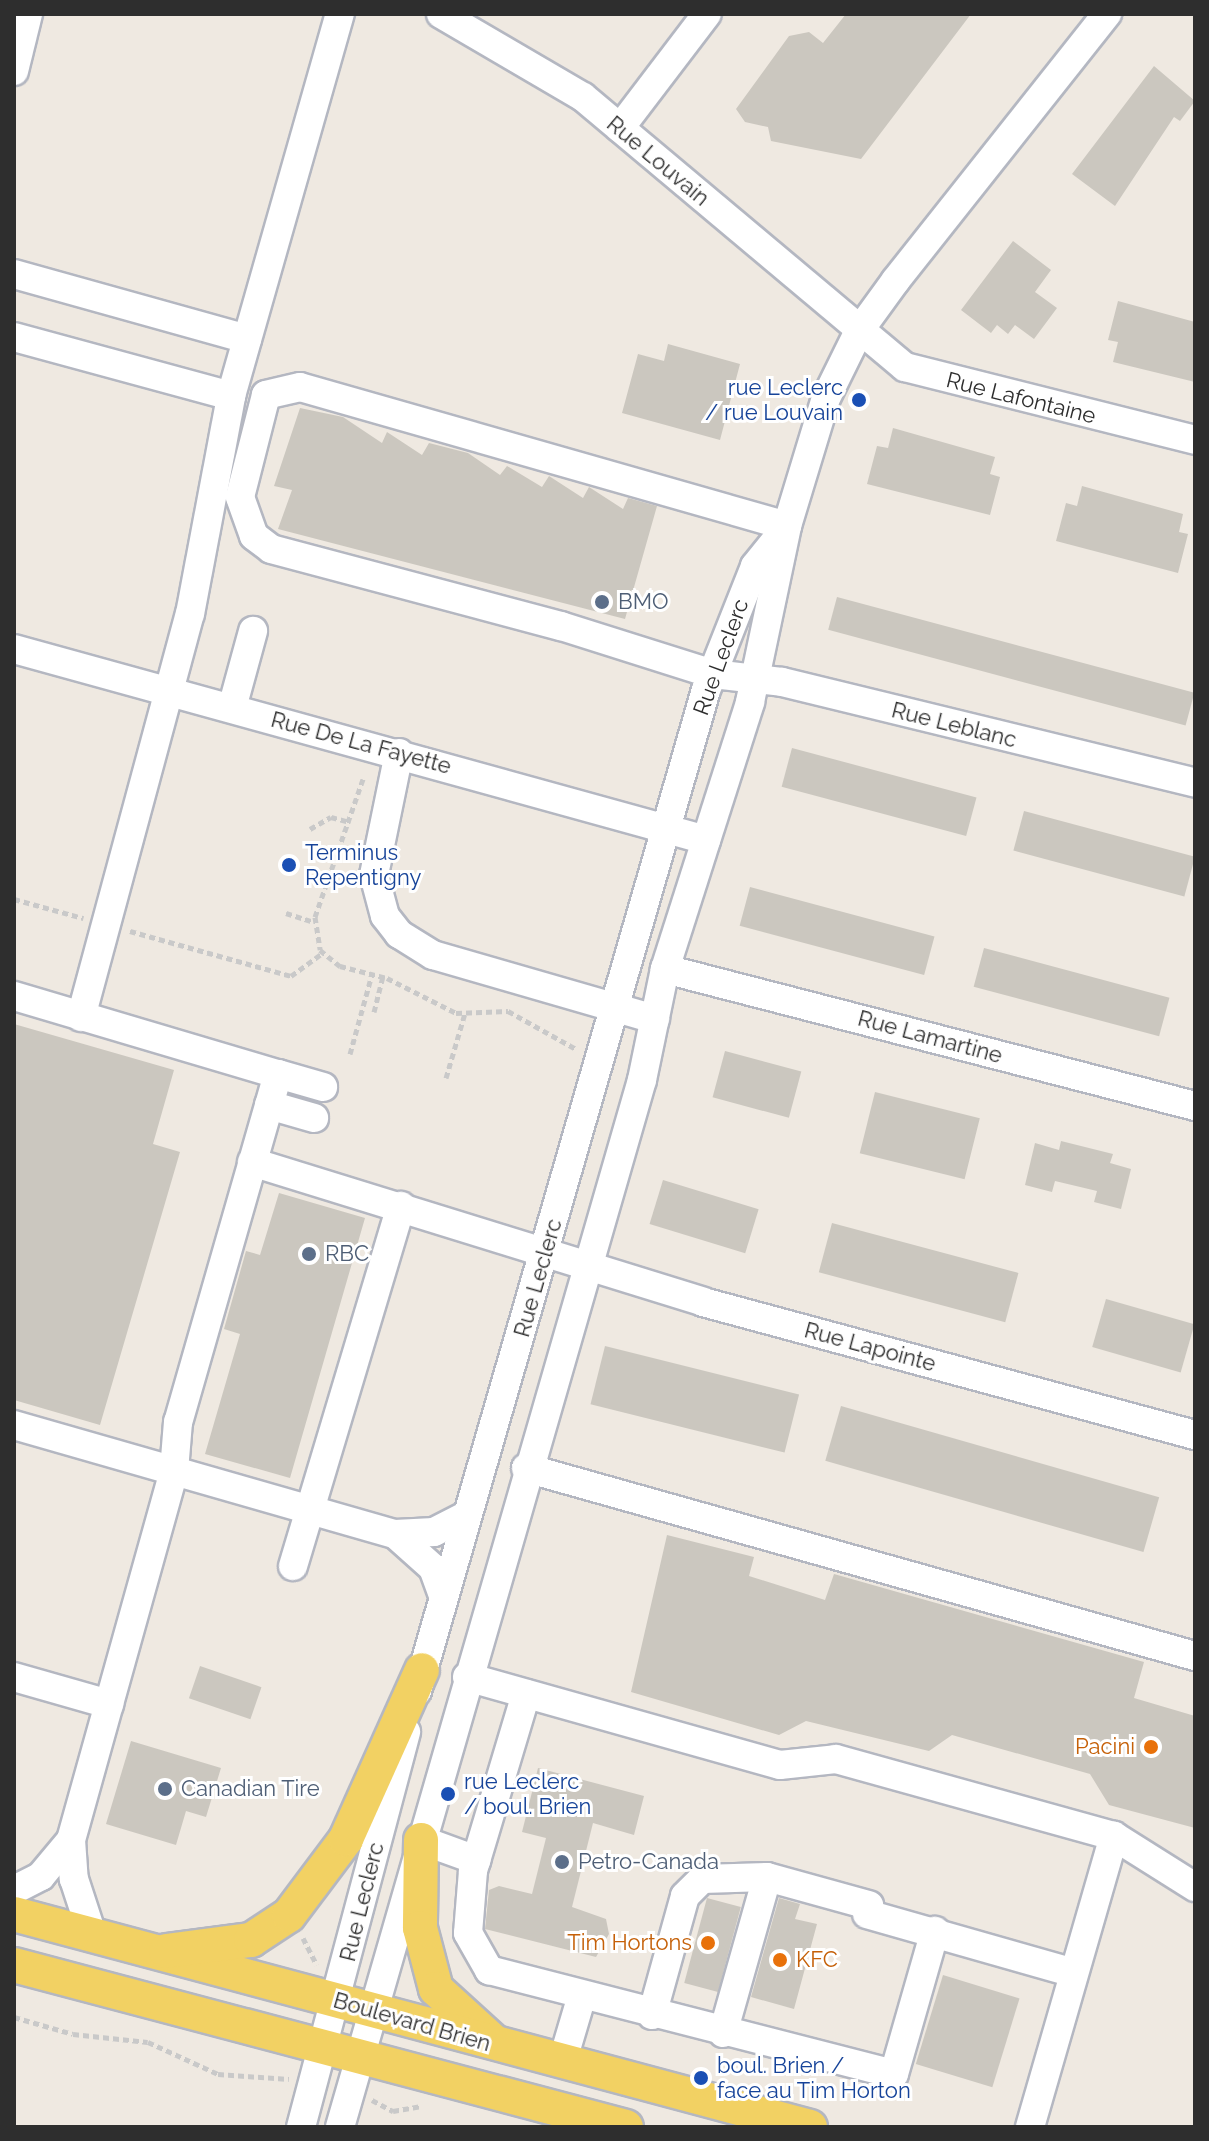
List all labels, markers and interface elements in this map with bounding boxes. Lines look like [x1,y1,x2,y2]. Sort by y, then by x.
street label: Rue Louvain [601,111,715,211]
street label: Rue Lafontaine [944,367,1098,429]
place label: rue Leclerc / rue Louvain [705,374,843,426]
marker: rue Leclerc / rue Louvain [850,391,868,409]
place label: BMO [618,589,668,615]
marker: BMO [593,593,611,611]
street label: Rue Leclerc [688,595,754,719]
street label: Rue Leblanc [889,697,1019,753]
street label: Rue De La Fayette [268,706,454,780]
place label: Terminus Repentigny [305,839,421,890]
marker: Terminus Repentigny [280,856,298,874]
street label: Rue Lamartine [855,1005,1005,1069]
street label: Rue Leclerc [509,1216,567,1340]
place label: RBC [325,1241,369,1267]
marker: RBC [300,1245,318,1263]
street label: Rue Lapointe [801,1317,939,1377]
place label: Pacini [1075,1734,1135,1760]
marker: Pacini [1142,1738,1160,1756]
place label: rue Leclerc / boul. Brien [464,1768,591,1820]
place label: Canadian Tire [181,1776,320,1802]
marker: Canadian Tire [156,1780,174,1798]
marker: rue Leclerc / boul. Brien [439,1785,457,1803]
street label: Rue Leclerc [334,1840,390,1964]
place label: Petro-Canada [578,1849,719,1875]
marker: Petro-Canada [553,1853,571,1871]
place label: Tim Hortons [567,1930,692,1956]
marker: Tim Hortons [699,1934,717,1952]
place label: KFC [796,1947,838,1973]
marker: KFC [771,1951,789,1969]
street label: Boulevard Brien [330,1987,494,2057]
place label: boul. Brien / face au Tim Horton [717,2052,911,2104]
marker: boul. Brien / face au Tim Horton [692,2069,710,2087]

